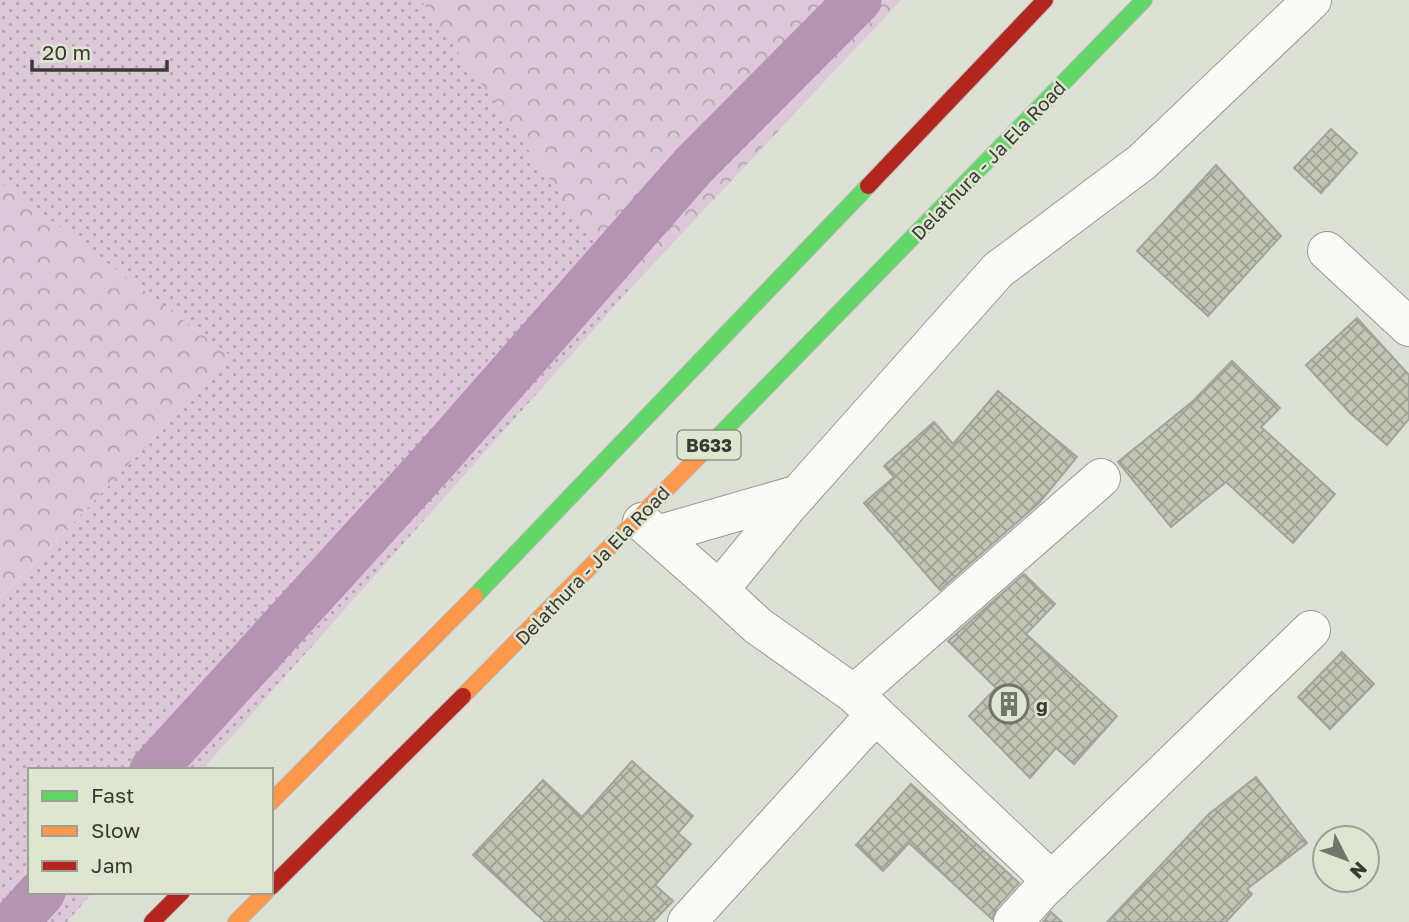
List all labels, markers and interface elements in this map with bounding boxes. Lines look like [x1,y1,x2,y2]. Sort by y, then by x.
scale bar [32,28,166,72]
text: 20 m [42,39,91,65]
street label: Delathura - Ja Ela Road [906,76,1070,244]
road number: B633 [678,430,740,460]
street label: Delathura - Ja Ela Road [510,481,674,649]
building icon: g [988,683,1030,725]
place label: g [1036,693,1048,716]
legend [28,768,273,894]
text: Fast [91,782,134,808]
text: Slow [91,817,140,843]
north arrow [1311,824,1381,894]
text: Jam [91,852,133,878]
text: N [1346,858,1372,884]

